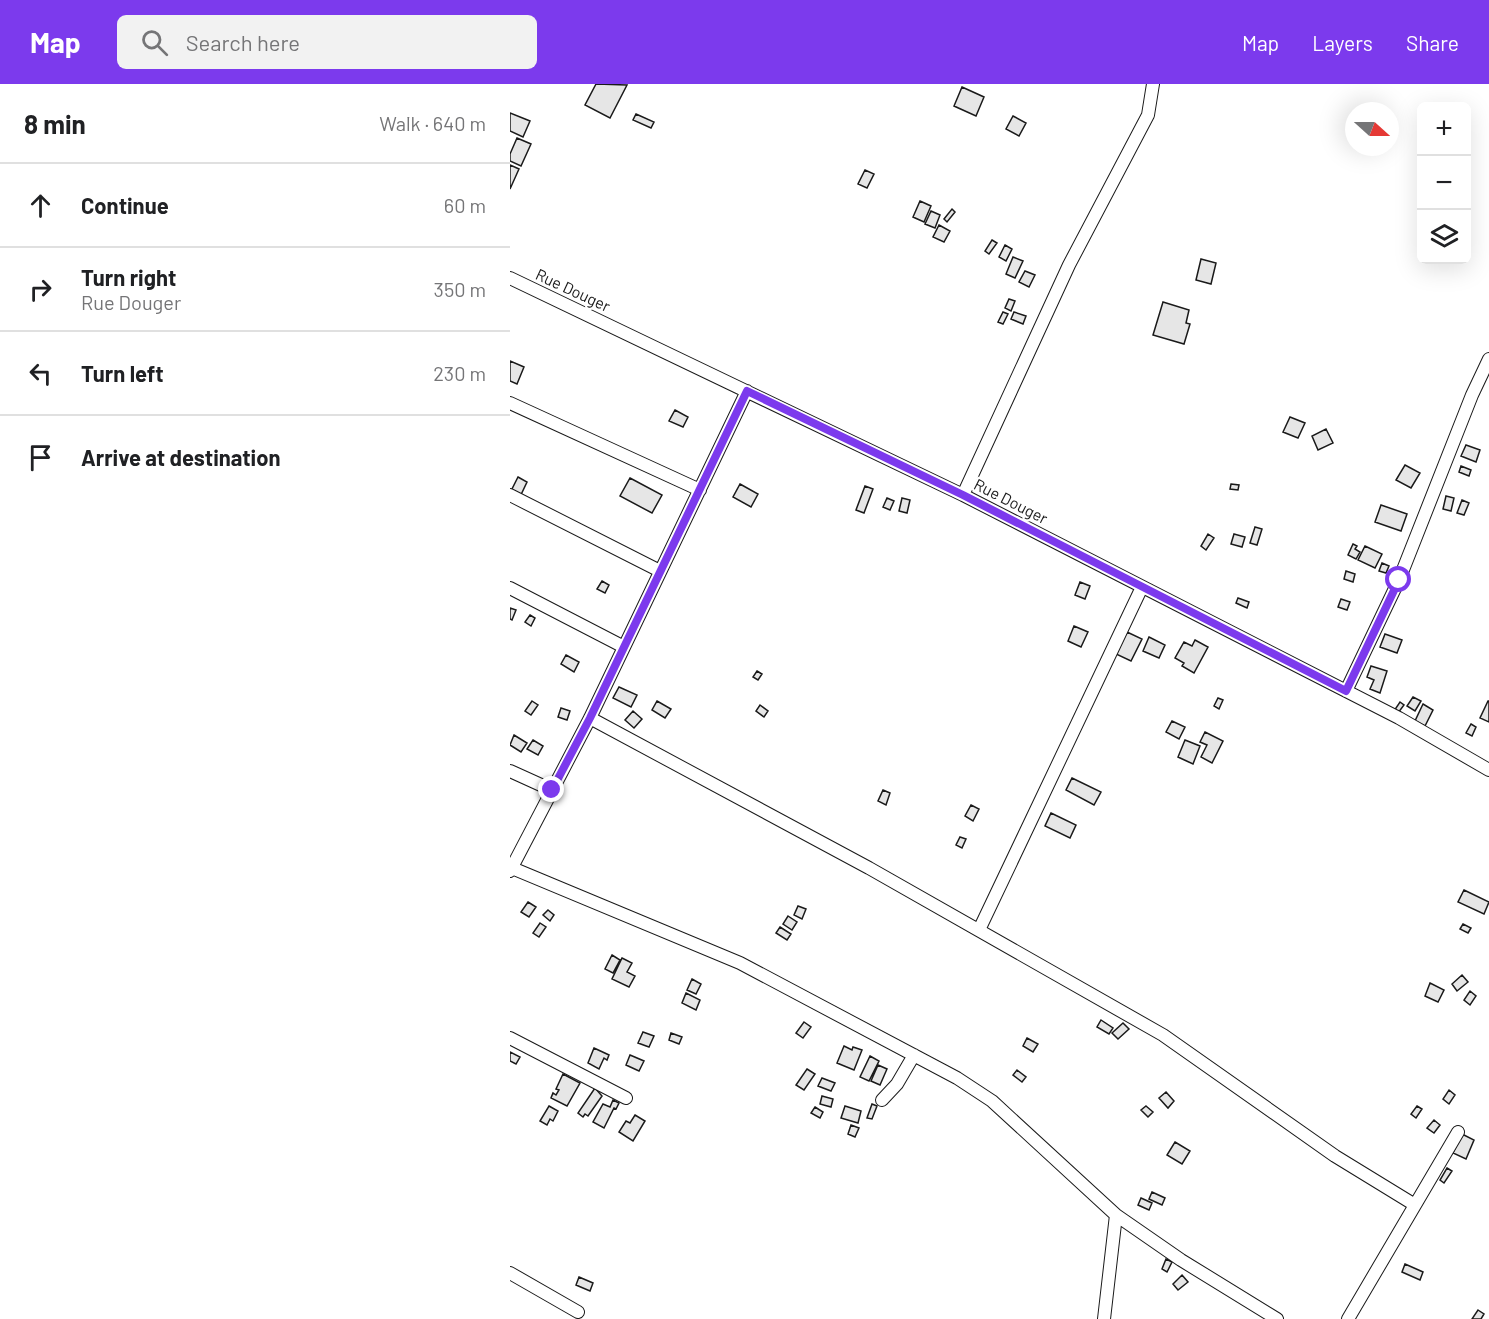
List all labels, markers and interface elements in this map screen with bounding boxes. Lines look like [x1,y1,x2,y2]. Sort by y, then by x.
search box [117,15,537,69]
text: Map [30,25,81,59]
icon: search [138,26,171,59]
text: Search here [186,29,300,55]
text: Map [1242,30,1279,55]
text: Layers [1312,30,1373,55]
text: Share [1406,30,1459,55]
north arrow [1345,102,1399,156]
map controls [1417,102,1471,264]
button: + [1417,102,1471,156]
text: 8 min [24,108,86,139]
text: Walk · 640 m [379,111,486,135]
button: − [1417,156,1471,210]
icon: ahead [24,189,57,222]
text: Continue [81,192,169,218]
text: 60 m [444,193,486,217]
button: layers [1417,210,1471,264]
text: Turn right [81,264,176,290]
street label: Rue Douger [533,264,614,315]
icon: right [24,273,57,306]
text: 350 m [434,277,486,301]
text: Rue Douger [81,290,181,314]
icon: left [24,357,57,390]
text: Turn left [81,360,164,386]
text: 230 m [433,361,486,385]
icon: arrive [24,441,57,474]
text: Arrive at destination [81,444,280,470]
street label: Rue Douger [971,474,1051,527]
route start [1385,566,1411,592]
route end [538,776,564,802]

